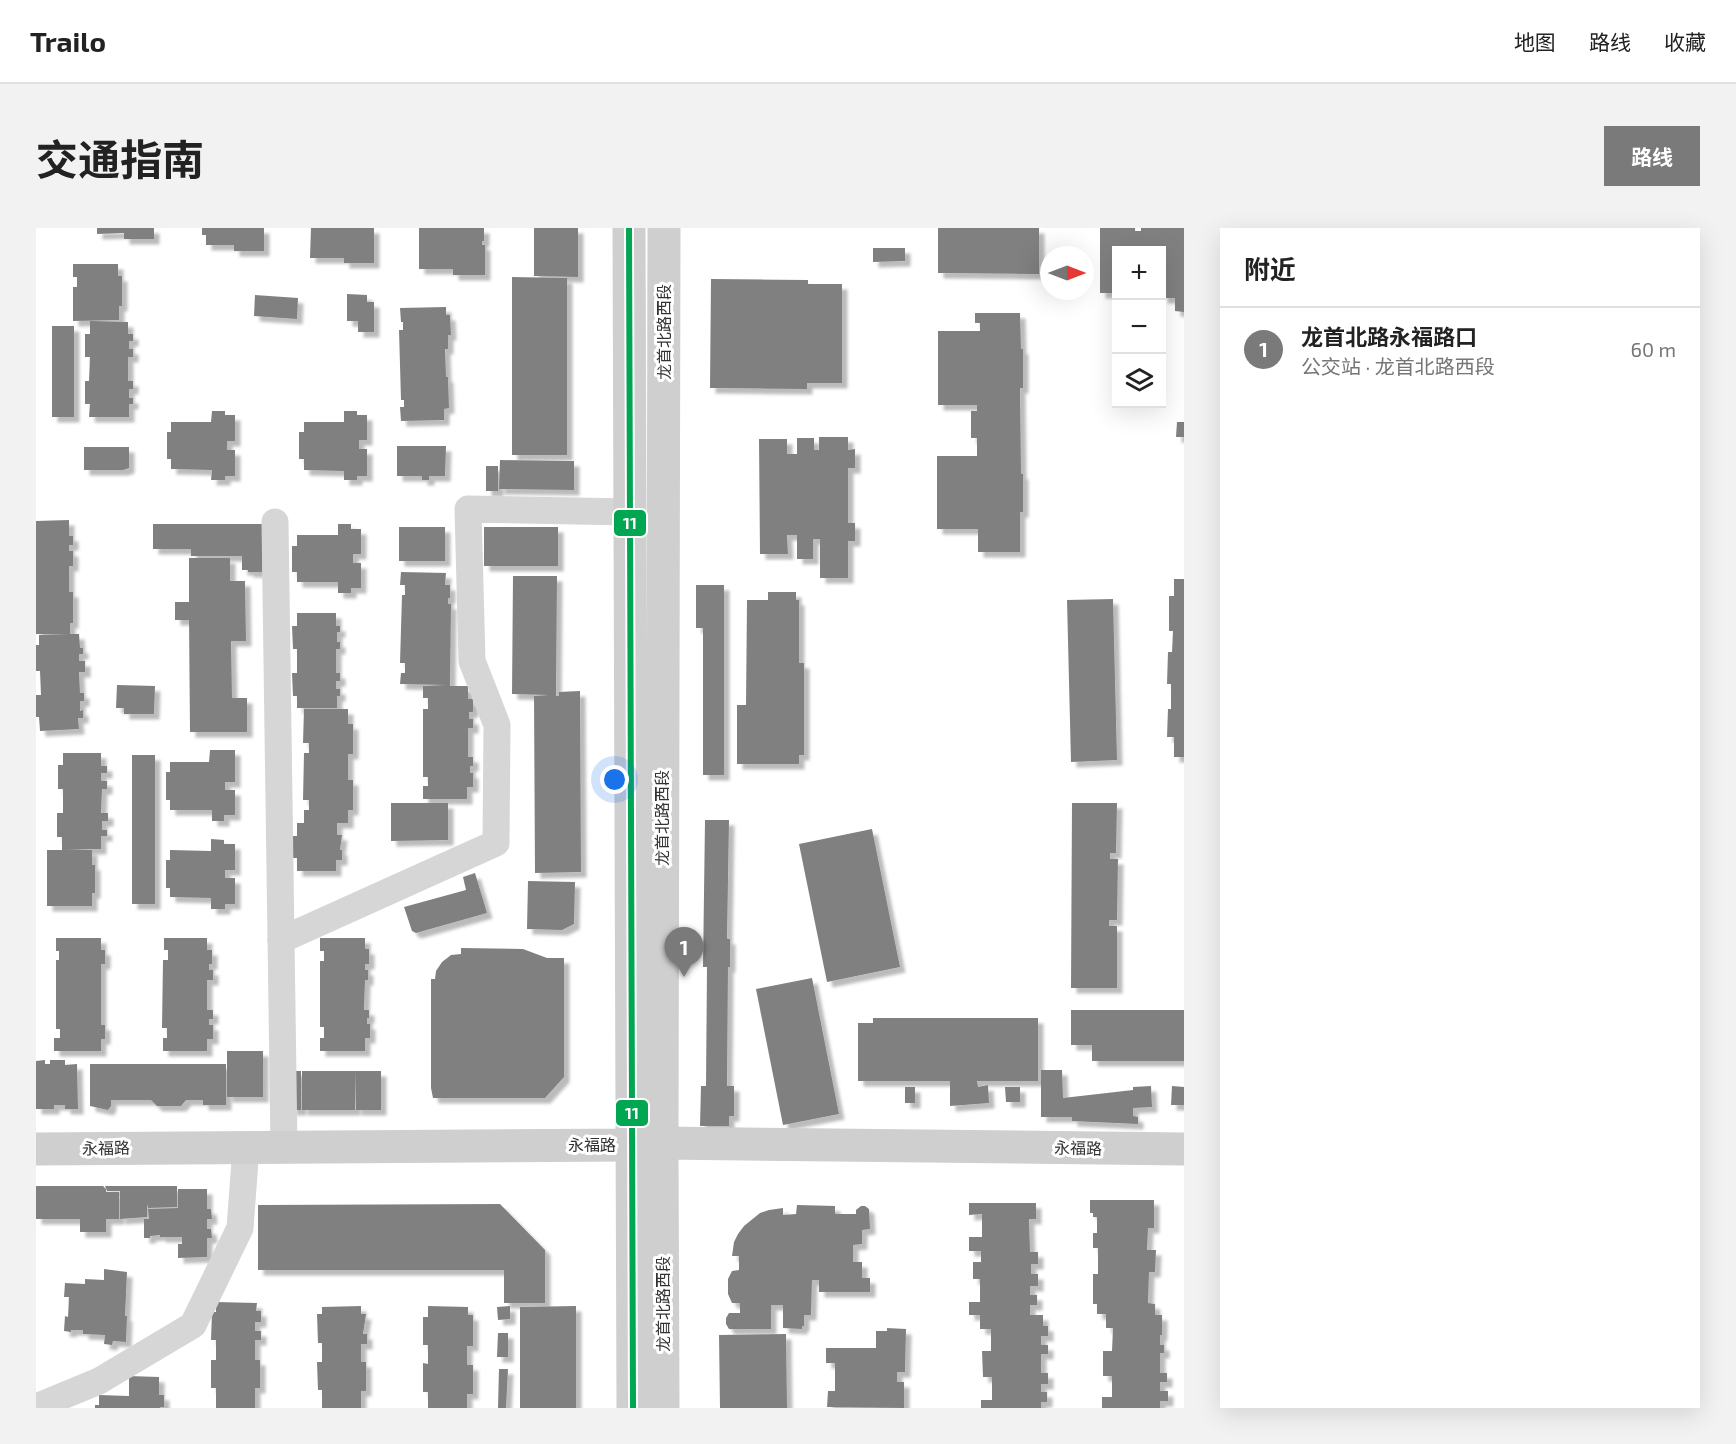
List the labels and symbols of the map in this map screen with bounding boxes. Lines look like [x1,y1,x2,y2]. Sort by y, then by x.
north arrow [1040,246,1094,300]
street label: 龙首北路西段 [654,284,673,380]
line badge: 11 [613,509,647,537]
text: 11 [623,513,637,532]
your location [600,765,629,794]
street label: 龙首北路西段 [652,770,671,866]
pin: 1 [664,928,704,977]
line badge: 11 [615,1099,649,1127]
text: 11 [625,1103,639,1122]
street label: 永福路 [568,1135,616,1154]
street label: 永福路 [82,1138,130,1157]
street label: 永福路 [1054,1138,1102,1157]
street label: 龙首北路西段 [653,1256,672,1352]

